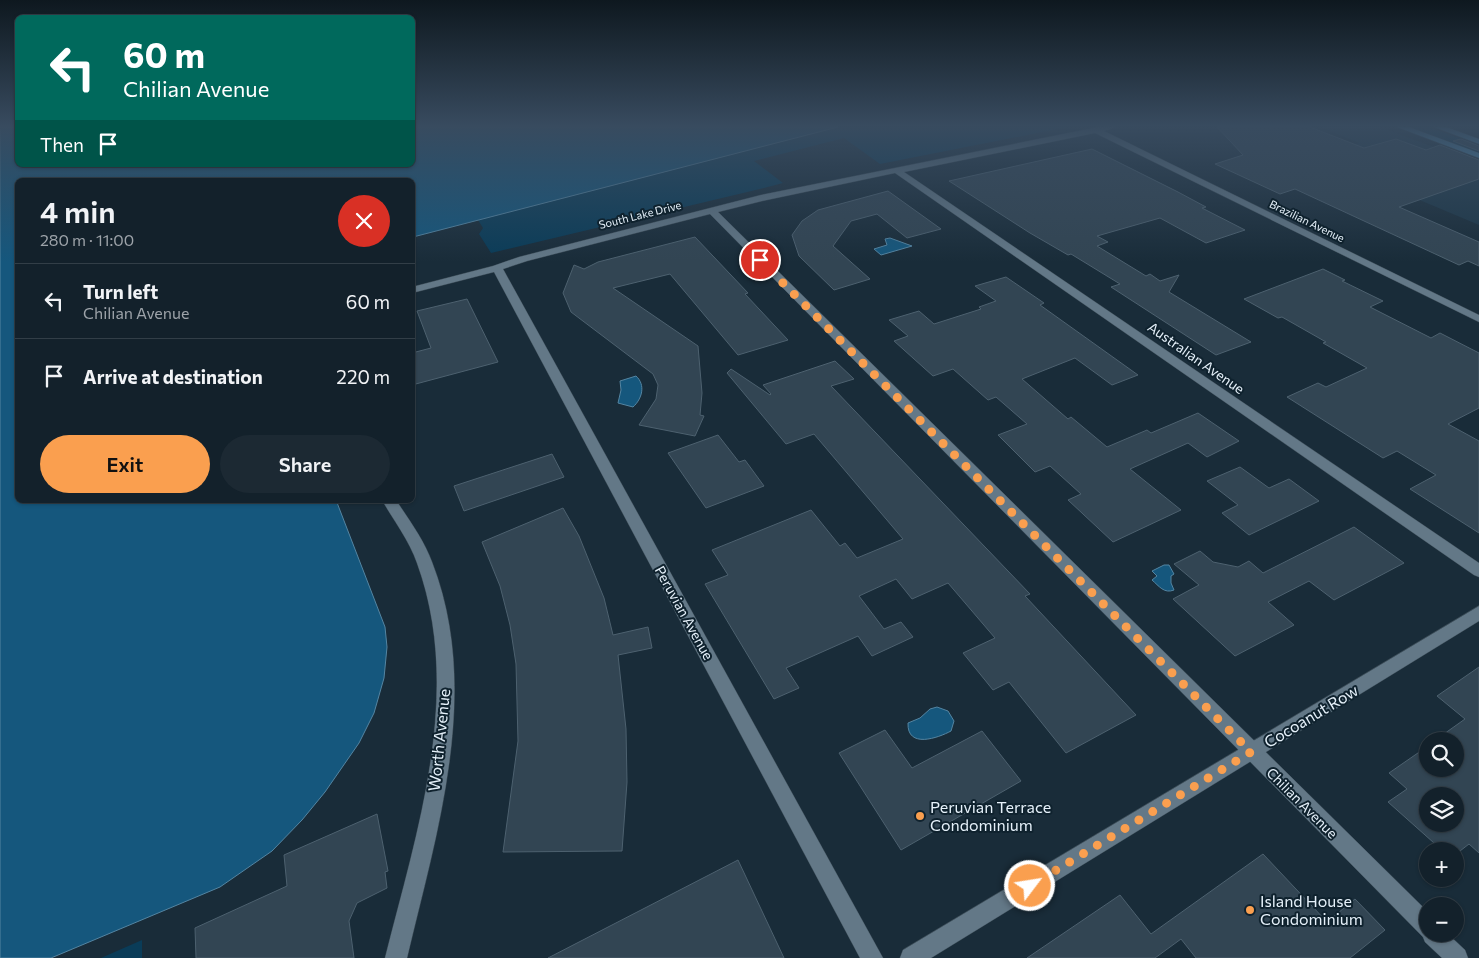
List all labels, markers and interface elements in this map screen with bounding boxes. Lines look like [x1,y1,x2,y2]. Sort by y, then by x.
text: 60 m [123,32,205,75]
icon: left [40,35,105,100]
text: Chilian Avenue [123,75,269,102]
icon: arrive [94,130,122,158]
text: Then [40,133,84,156]
text: 4 min [40,192,116,229]
button: close [338,195,390,247]
street label: Brazilian Avenue [1268,197,1347,244]
street label: South Lake Drive [597,198,683,231]
text: 280 m · 11:00 [40,230,134,249]
pin [739,239,781,281]
icon: arrive [746,246,774,274]
text: Turn left [83,280,158,303]
icon: left [40,287,68,315]
text: 60 m [346,290,390,313]
text: Chilian Avenue [83,303,189,322]
street label: Australian Avenue [1145,318,1248,397]
icon: arrive [40,362,68,390]
text: Arrive at destination [83,365,263,388]
text: 220 m [336,365,390,388]
button: Exit [40,435,210,493]
button: Share [220,435,390,493]
street label: Peruvian Avenue [652,563,717,663]
street label: Cocoanut Row [1260,680,1361,751]
street label: Worth Avenue [424,688,453,792]
map controls [1419,732,1464,942]
button: search [1419,732,1464,777]
street label: Chilian Avenue [1263,764,1341,842]
button: layers [1419,787,1464,832]
place label: Peruvian Terrace Condominium [930,797,1051,834]
marker: Peruvian Terrace Condominium [914,810,926,822]
button: + [1419,842,1464,887]
position arrow [1003,859,1055,911]
place label: Island House Condominium [1260,891,1363,928]
button: − [1419,897,1464,942]
marker: Island House Condominium [1244,904,1256,916]

